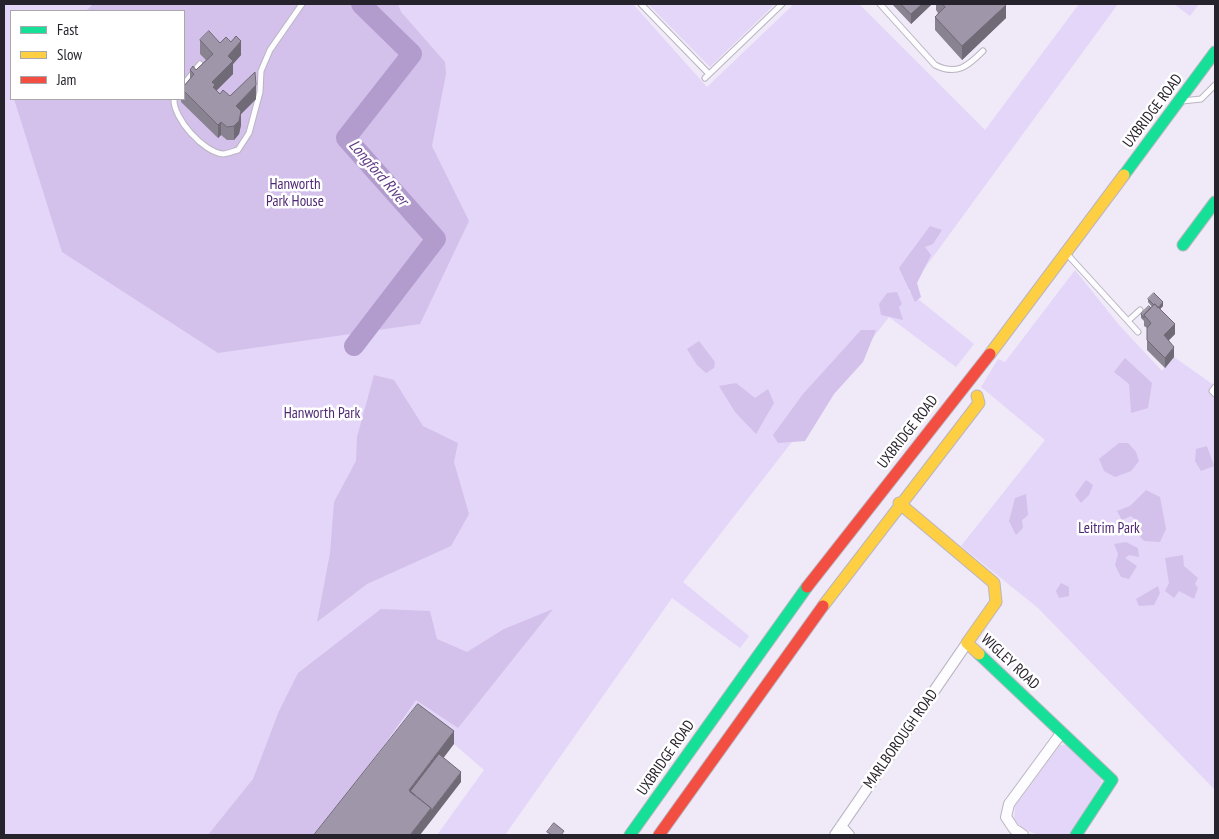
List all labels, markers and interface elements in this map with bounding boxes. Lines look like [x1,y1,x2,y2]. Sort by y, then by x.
legend [10,10,185,100]
text: Fast [57,20,78,39]
text: Slow [57,45,82,64]
text: Jam [57,70,76,89]
street label: UXBRIDGE ROAD [1119,71,1187,151]
water label: Longford River [344,136,412,210]
park label: Hanworth Park House [266,176,324,211]
street label: UXBRIDGE ROAD [874,392,942,472]
park label: Hanworth Park [284,405,360,423]
park label: Leitrim Park [1078,520,1140,538]
street label: WIGLEY ROAD [977,630,1043,694]
street label: MARLBOROUGH ROAD [860,686,942,792]
street label: UXBRIDGE ROAD [634,717,698,799]

